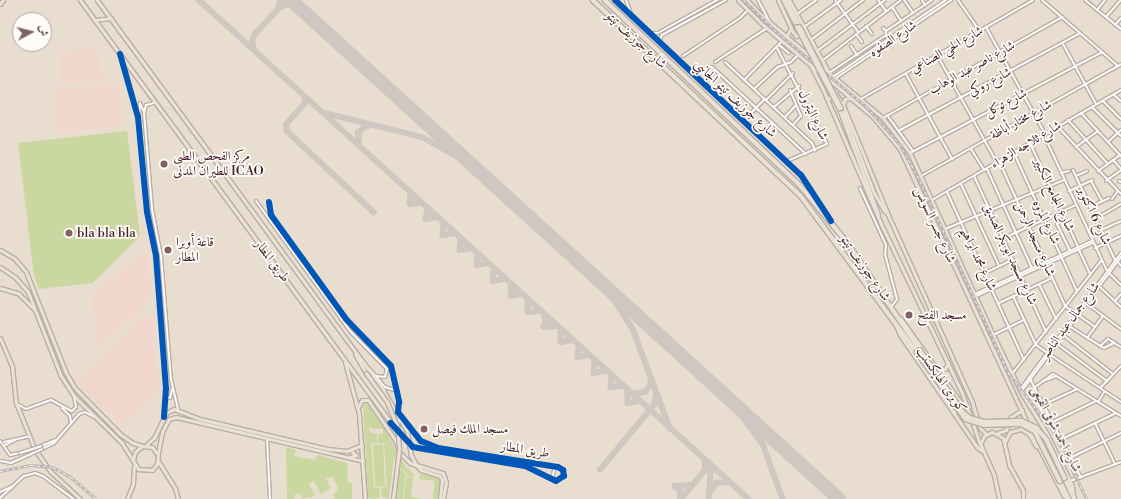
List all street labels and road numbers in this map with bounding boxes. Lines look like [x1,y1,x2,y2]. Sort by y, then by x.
street label: شارع جوزيف تيتو [602,8,670,72]
street label: شارع الصفوه [866,17,920,61]
street label: شارع الحي الصناعي [908,23,986,77]
street label: شارع ناصر عبد الوهاب [926,38,1018,98]
street label: شارع جوزيف تيتو الجانبي [690,57,780,141]
street label: شارع روكي [966,64,1014,100]
street label: شارع توكل [982,85,1030,121]
street label: شارع البترول [795,87,831,143]
street label: شارع مختار أباظة [988,97,1054,143]
street label: شارع ثلاجه الزهراء [988,118,1064,172]
street label: شارع الجامع الكبير [1030,156,1078,234]
street label: شارع جسر السويس [911,184,959,266]
street label: شارع 6 اكتوبر [1074,185,1114,247]
street label: شارع المروه [1029,197,1063,247]
street label: شارع مسجد الرحمن [1012,199,1058,279]
street label: شارع مسجد ابو بكر الصديق [980,201,1040,307]
street label: شارع محمد ابراهيم [956,225,1000,293]
street label: شارع جوزيف تيتو [836,232,894,304]
street label: طريق المطار [251,237,293,285]
street label: شارع جمال عبد الناصر [1037,279,1103,363]
street label: كوبرى الهايكستب [913,344,969,416]
street label: شارع احمد شوقى القيعى [1028,383,1084,475]
street label: طريق المطار [499,438,551,462]

